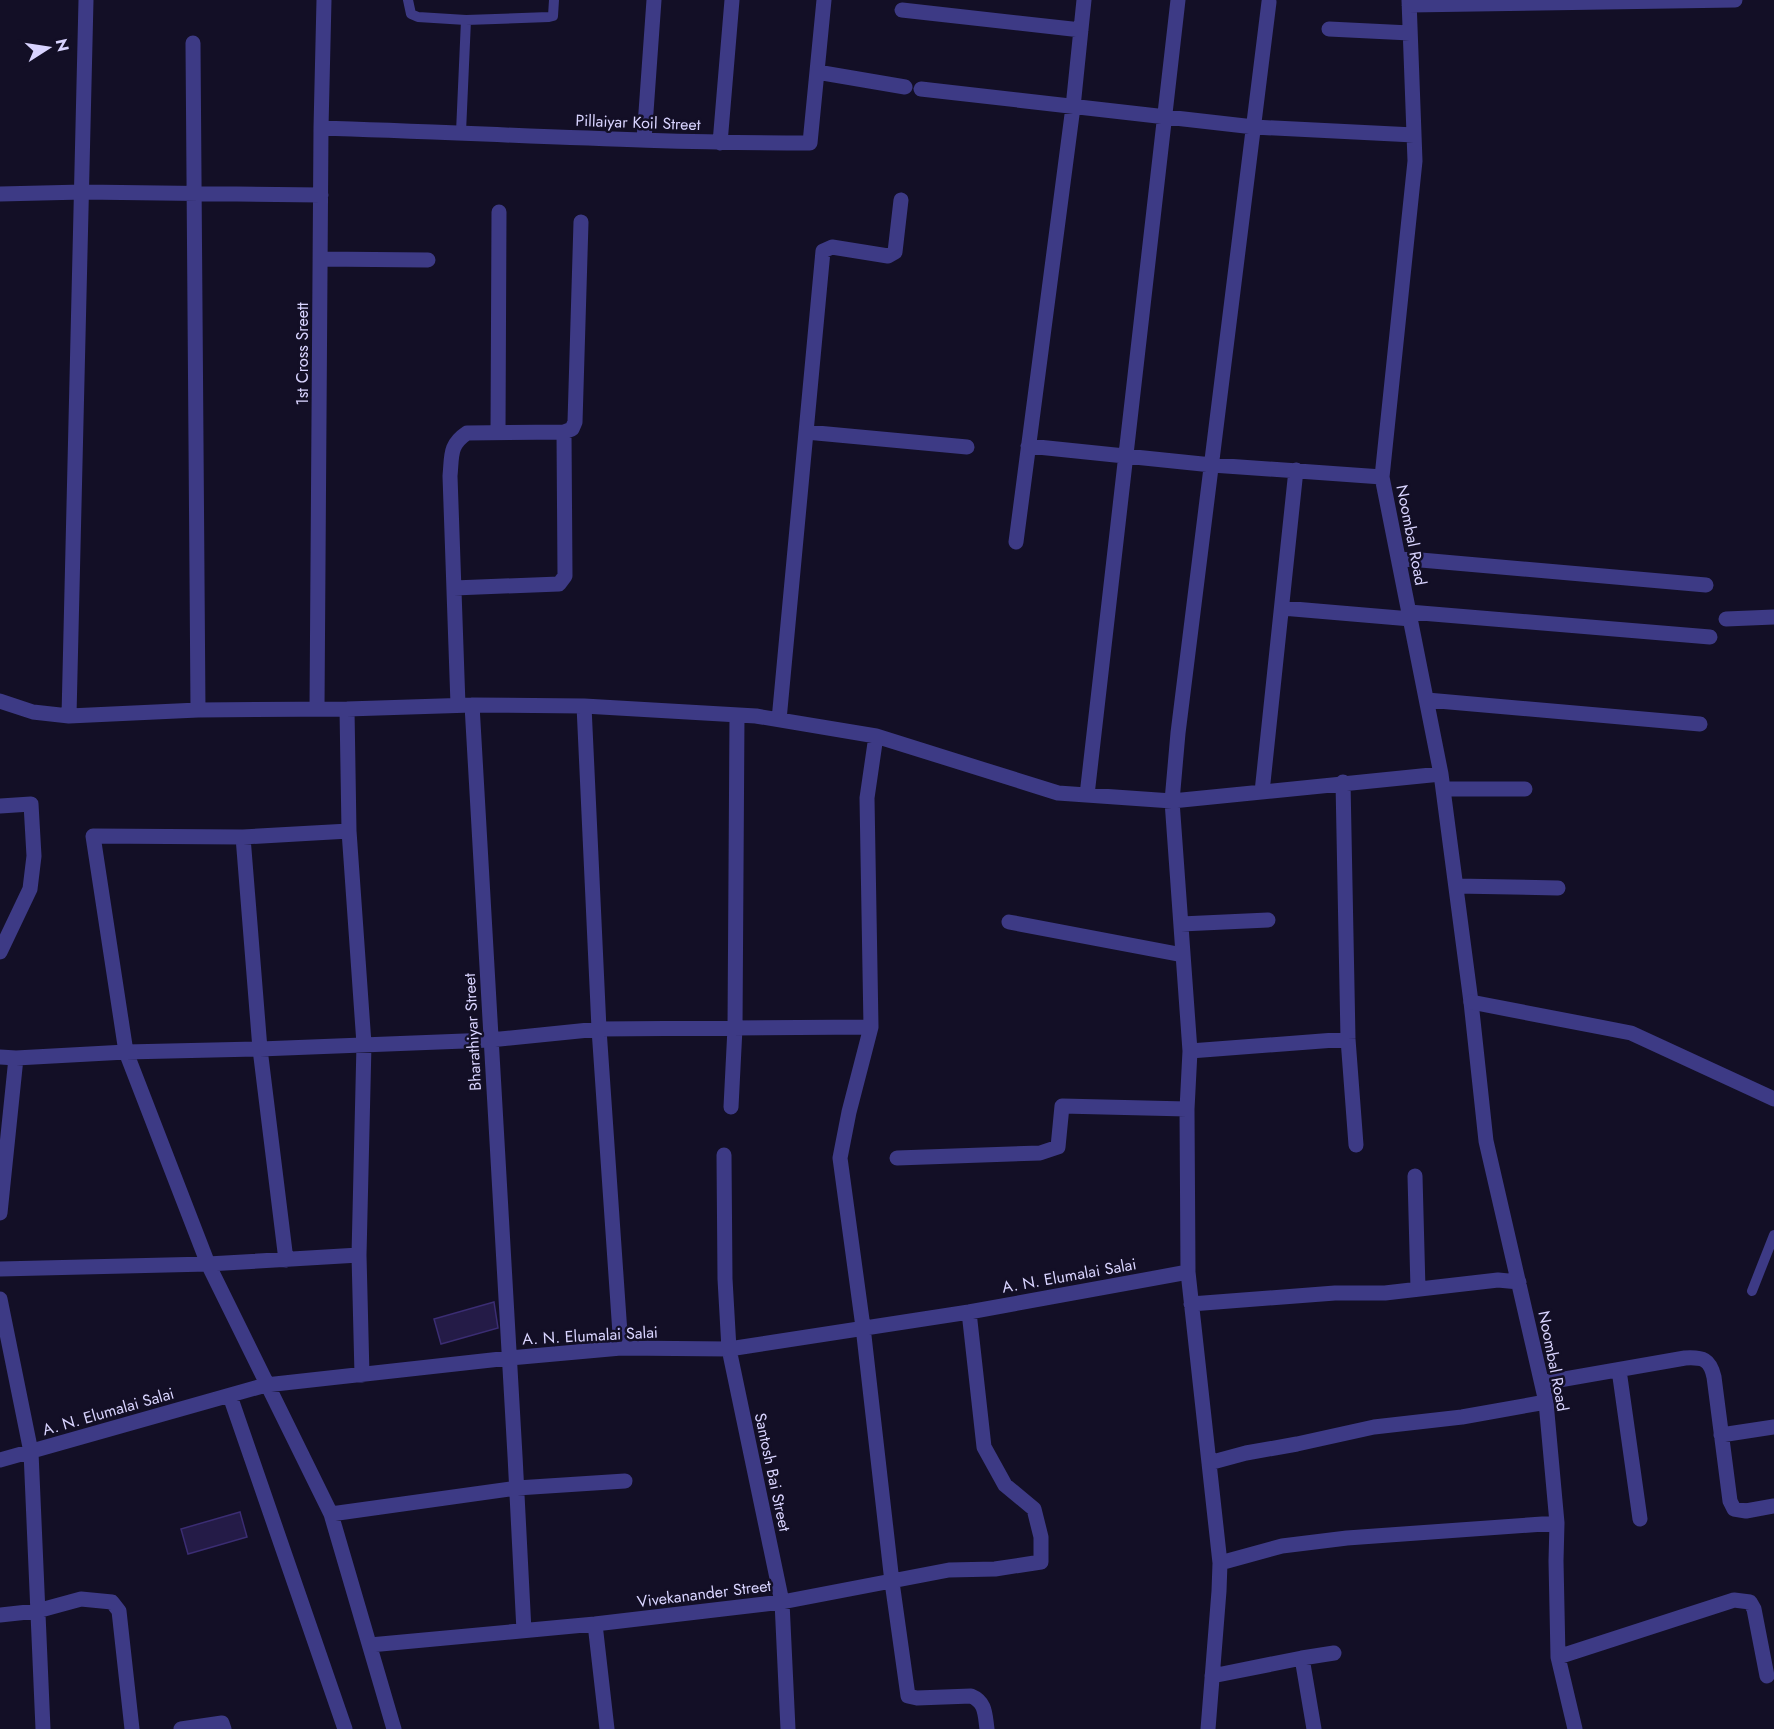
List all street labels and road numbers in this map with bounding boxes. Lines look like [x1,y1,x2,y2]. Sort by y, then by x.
street label: Pillaiyar Koil Street [575,109,701,136]
street label: 1st Cross Sreett [291,302,314,406]
street label: Noombal Road [1390,483,1433,587]
street label: Bharathiyar Street [458,972,487,1091]
street label: A. N. Elumalai Salai [1000,1252,1138,1299]
street label: Noombal Road [1532,1309,1575,1413]
street label: A. N. Elumalai Salai [521,1320,659,1351]
street label: A. N. Elumalai Salai [40,1382,177,1441]
street label: Santosh Bai Street [749,1411,796,1534]
street label: Vivekanander Street [636,1574,773,1613]

